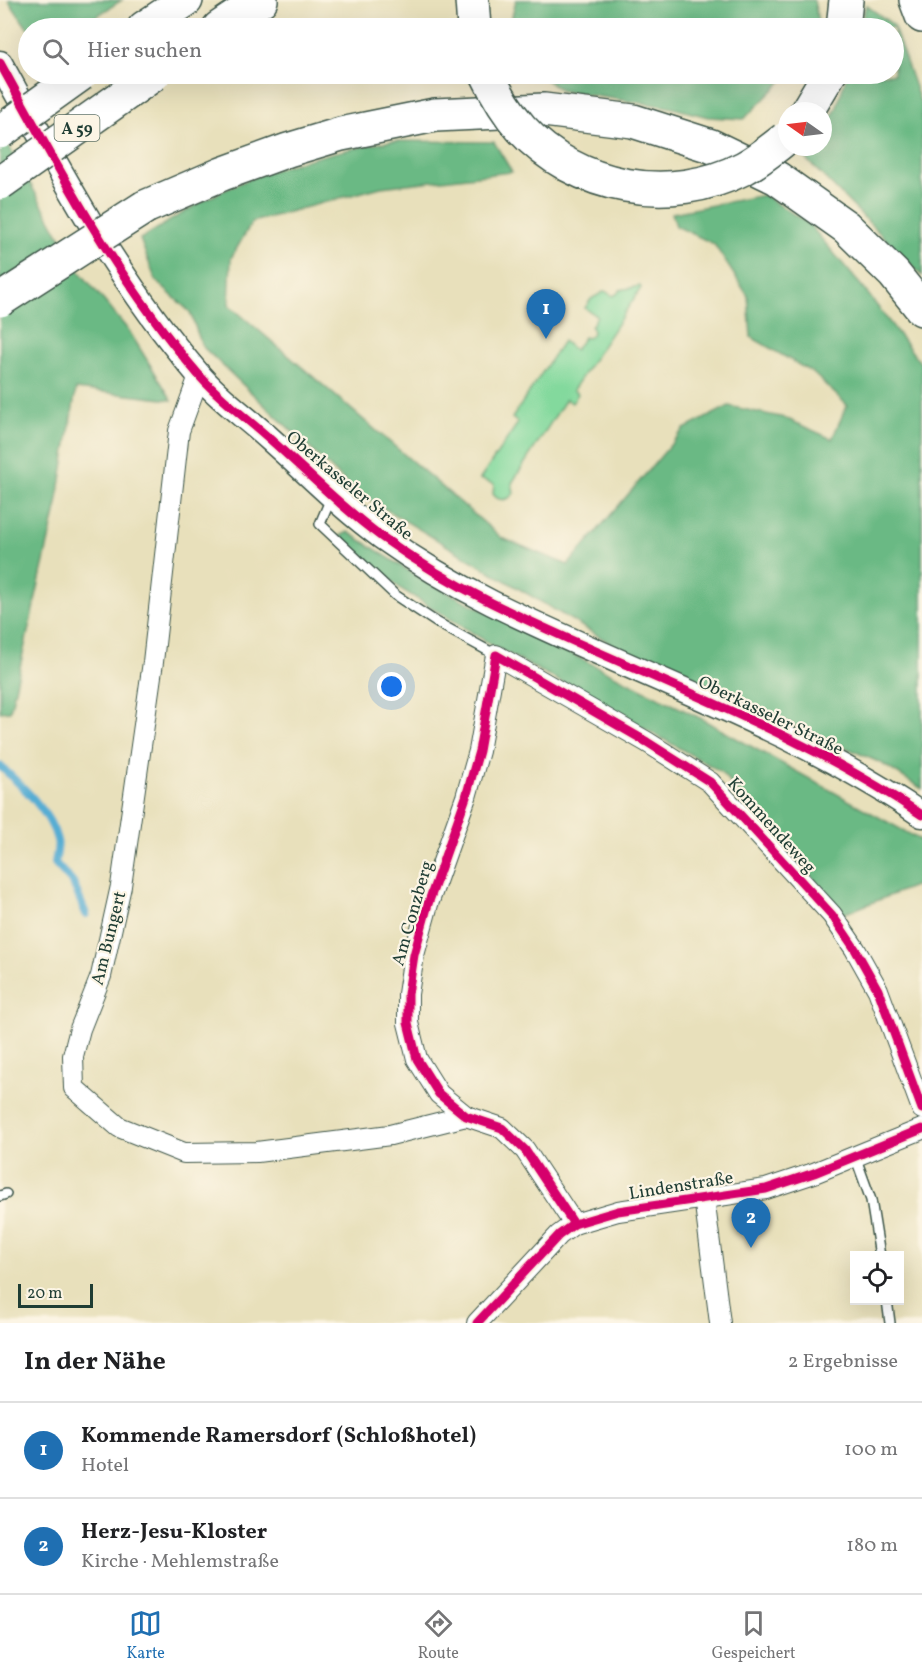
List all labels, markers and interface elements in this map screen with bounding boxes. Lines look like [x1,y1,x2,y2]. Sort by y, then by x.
search box [18,18,904,84]
icon: search [39,35,72,68]
text: Hier suchen [87,36,202,67]
north arrow [778,102,832,156]
road number: A 59 [54,115,100,141]
pin: 1 [526,290,566,339]
street label: Oberkasseler Straße [280,426,418,547]
street label: Oberkasseler Straße [693,670,847,762]
your location [377,672,406,701]
street label: Kommendeweg [721,772,821,880]
street label: Am Conzberg [386,858,440,969]
street label: Am Bungert [86,889,133,988]
street label: Lindenstraße [627,1166,735,1207]
pin: 2 [732,1198,771,1248]
map controls [850,1251,904,1305]
button: locate [850,1251,904,1305]
scale bar [18,1281,93,1308]
text: 20 m [27,1283,62,1305]
text: In der Nähe [24,1344,166,1380]
text: 2 Ergebnisse [788,1348,898,1376]
text: Kommende Ramersdorf (Schloßhotel) [81,1421,476,1452]
text: 1 [39,1436,48,1464]
text: 100 m [844,1436,898,1464]
text: Hotel [81,1452,129,1480]
text: Herz-Jesu-Kloster [81,1517,267,1548]
text: 2 [38,1532,49,1560]
text: 180 m [846,1532,898,1560]
text: Kirche · Mehlemstraße [81,1548,279,1576]
tab: Karte [126,1607,165,1665]
tab: Route [418,1607,459,1665]
tab: Gespeichert [712,1607,796,1665]

